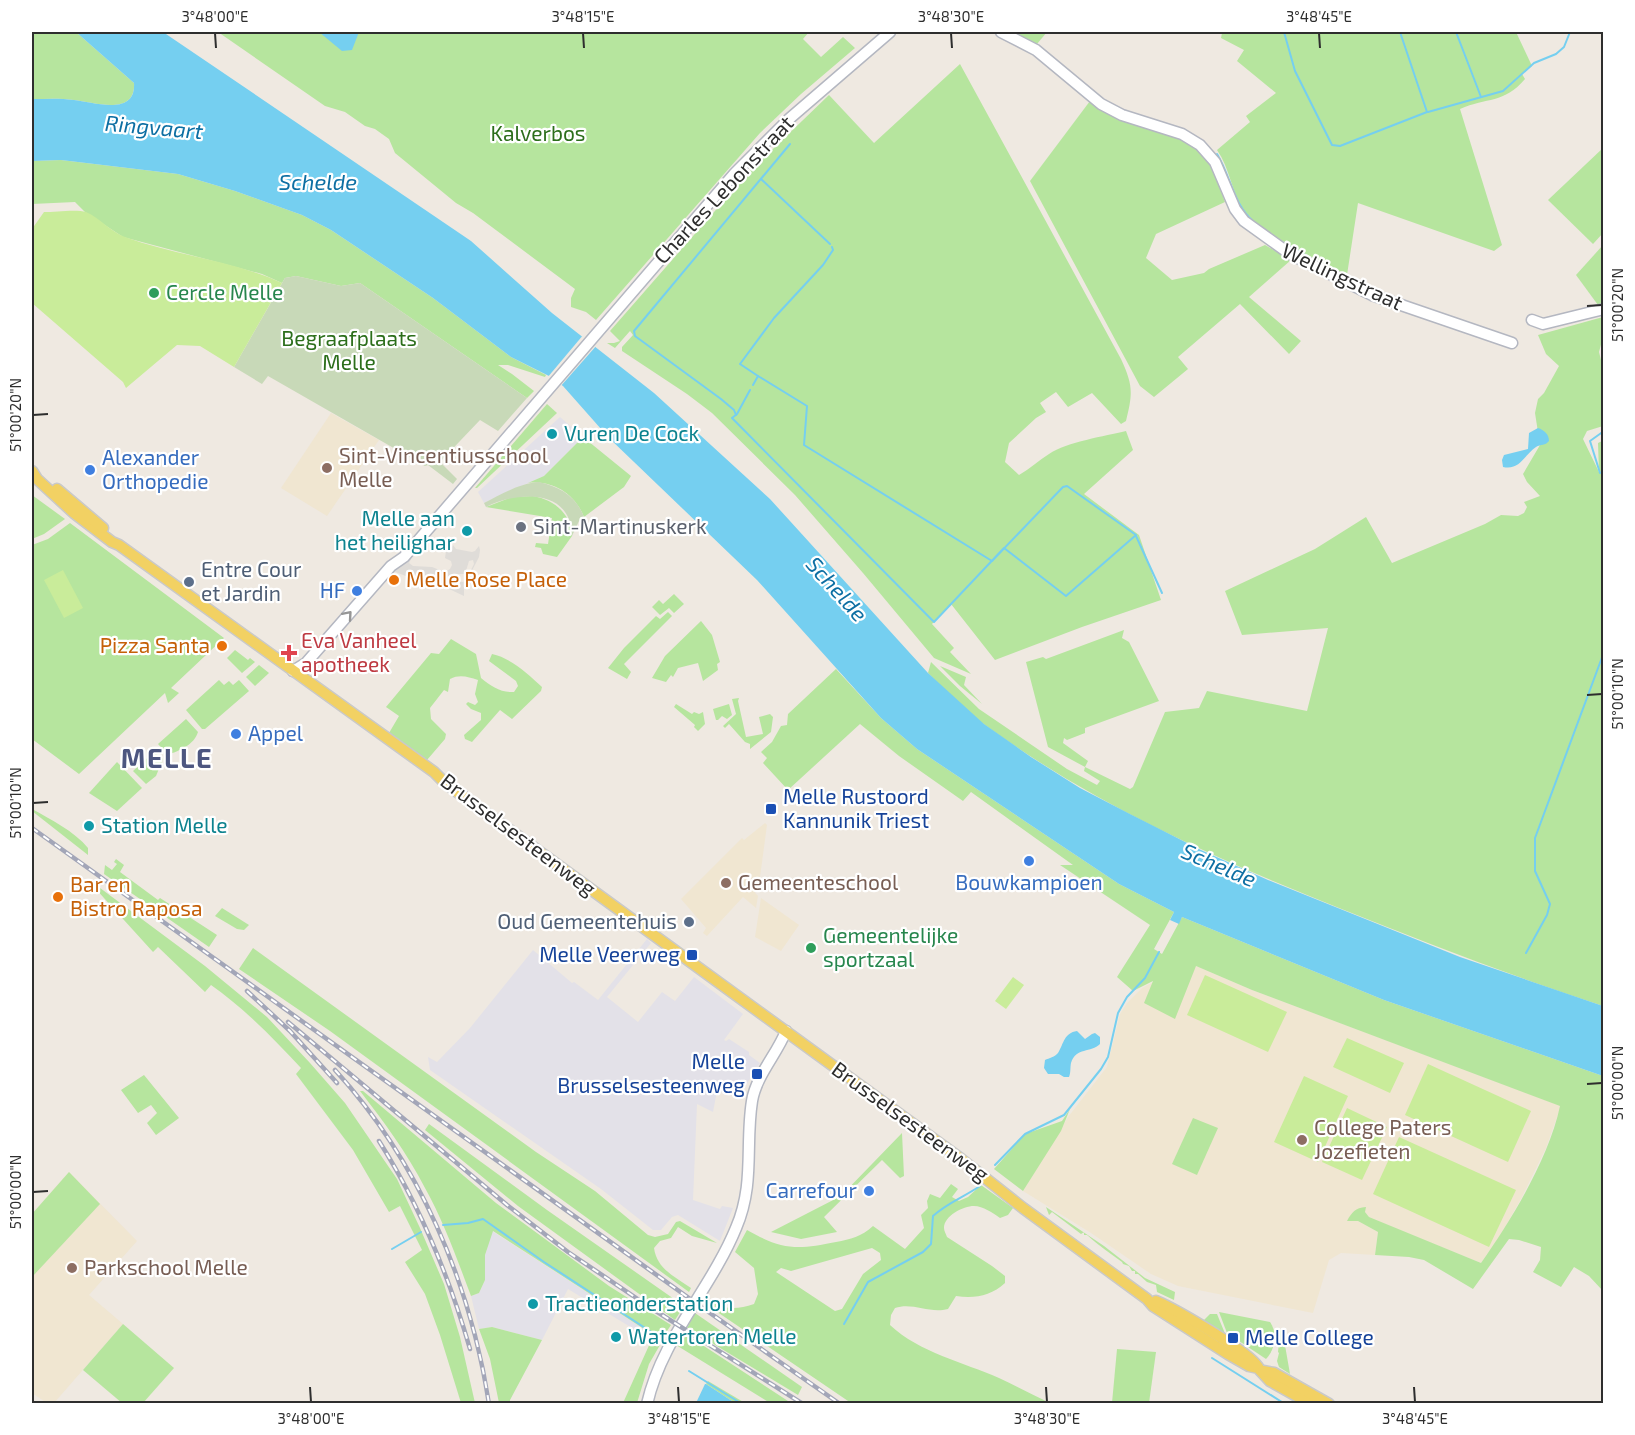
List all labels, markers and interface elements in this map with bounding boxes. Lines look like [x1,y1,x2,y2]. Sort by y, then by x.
text: 3°48'00"E [181,7,249,25]
text: 3°48'15"E [552,7,614,25]
text: 3°48'30"E [918,7,984,25]
text: 3°48'45"E [1286,7,1352,25]
water label: Ringvaart [104,109,205,143]
street label: Charles Lebonstraat [648,110,798,268]
park label: Kalverbos [491,120,585,145]
water label: Schelde [279,168,357,194]
street label: Wellingstraat [1278,237,1407,315]
text: 51°00'20"N [1608,268,1626,342]
place label: Cercle Melle [166,279,283,304]
marker: Cercle Melle [147,286,161,300]
park label: Begraafplaats Melle [281,325,417,374]
text: 51°00'20"N [6,378,24,452]
place label: Vuren De Cock [564,420,700,445]
marker: Vuren De Cock [545,427,559,441]
place label: Sint-Vincentiusschool Melle [339,442,549,491]
place label: Alexander Orthopedie [102,444,209,493]
marker: Sint-Vincentiusschool Melle [320,461,334,475]
marker: Alexander Orthopedie [83,463,97,477]
place label: Melle aan het heilighar [335,505,456,554]
place label: Sint-Martinuskerk [533,513,707,538]
marker: Sint-Martinuskerk [514,520,528,534]
marker: Melle aan het heilighar [460,524,474,538]
water label: Schelde [802,551,874,626]
place label: Entre Cour et Jardin [201,556,302,605]
place label: Melle Rose Place [406,566,567,591]
marker: Melle Rose Place [387,573,401,587]
marker: Entre Cour et Jardin [182,575,196,589]
place label: HF [320,577,345,602]
marker: HF [350,584,364,598]
one-way arrow [341,611,352,622]
place label: Eva Vanheel apotheek [301,627,417,676]
place label: Pizza Santa [100,632,210,657]
marker: Pizza Santa [215,639,229,653]
marker: Eva Vanheel apotheek [282,646,296,660]
text: 51°00'10"N [1608,658,1626,730]
place label: Appel [248,720,304,745]
marker: Appel [229,727,243,741]
district label: MELLE [121,741,213,773]
text: 51°00'10"N [6,767,24,839]
street label: Brusselsesteenweg [436,767,602,900]
place label: Melle Rustoord Kannunik Triest [783,783,929,832]
marker: Melle Rustoord Kannunik Triest [764,802,778,816]
place label: Station Melle [101,812,228,837]
marker: Station Melle [82,819,96,833]
water label: Schelde [1178,837,1261,891]
marker: Bouwkampioen [1022,854,1036,868]
place label: Gemeenteschool [738,869,899,894]
place label: Bouwkampioen [955,869,1103,894]
place label: Bar en Bistro Raposa [70,871,202,920]
marker: Gemeenteschool [719,876,733,890]
marker: Bar en Bistro Raposa [51,890,65,904]
place label: Oud Gemeentehuis [497,908,677,933]
marker: Oud Gemeentehuis [682,915,696,929]
place label: Gemeentelijke sportzaal [823,922,958,971]
place label: Melle Veerweg [539,941,680,966]
marker: Gemeentelijke sportzaal [804,941,818,955]
marker: Melle Veerweg [685,948,699,962]
text: 51°00'00"N [1608,1046,1626,1120]
place label: Melle Brusselsesteenweg [557,1048,745,1097]
street label: Brusselsesteenweg [828,1055,994,1186]
marker: Melle Brusselsesteenweg [750,1067,764,1081]
place label: College Paters Jozefieten [1314,1114,1451,1163]
marker: College Paters Jozefieten [1295,1133,1309,1147]
text: 51°00'00"N [6,1155,24,1229]
place label: Carrefour [766,1177,858,1202]
marker: Carrefour [862,1184,876,1198]
place label: Parkschool Melle [84,1254,248,1279]
marker: Parkschool Melle [65,1261,79,1275]
place label: Tractieonderstation [545,1290,733,1315]
marker: Tractieonderstation [526,1297,540,1311]
place label: Watertoren Melle [628,1323,797,1348]
place label: Melle College [1245,1324,1374,1349]
marker: Watertoren Melle [609,1330,623,1344]
marker: Melle College [1226,1331,1240,1345]
text: 3°48'00"E [277,1409,345,1427]
text: 3°48'15"E [648,1409,710,1427]
text: 3°48'30"E [1014,1409,1080,1427]
text: 3°48'45"E [1382,1409,1448,1427]

